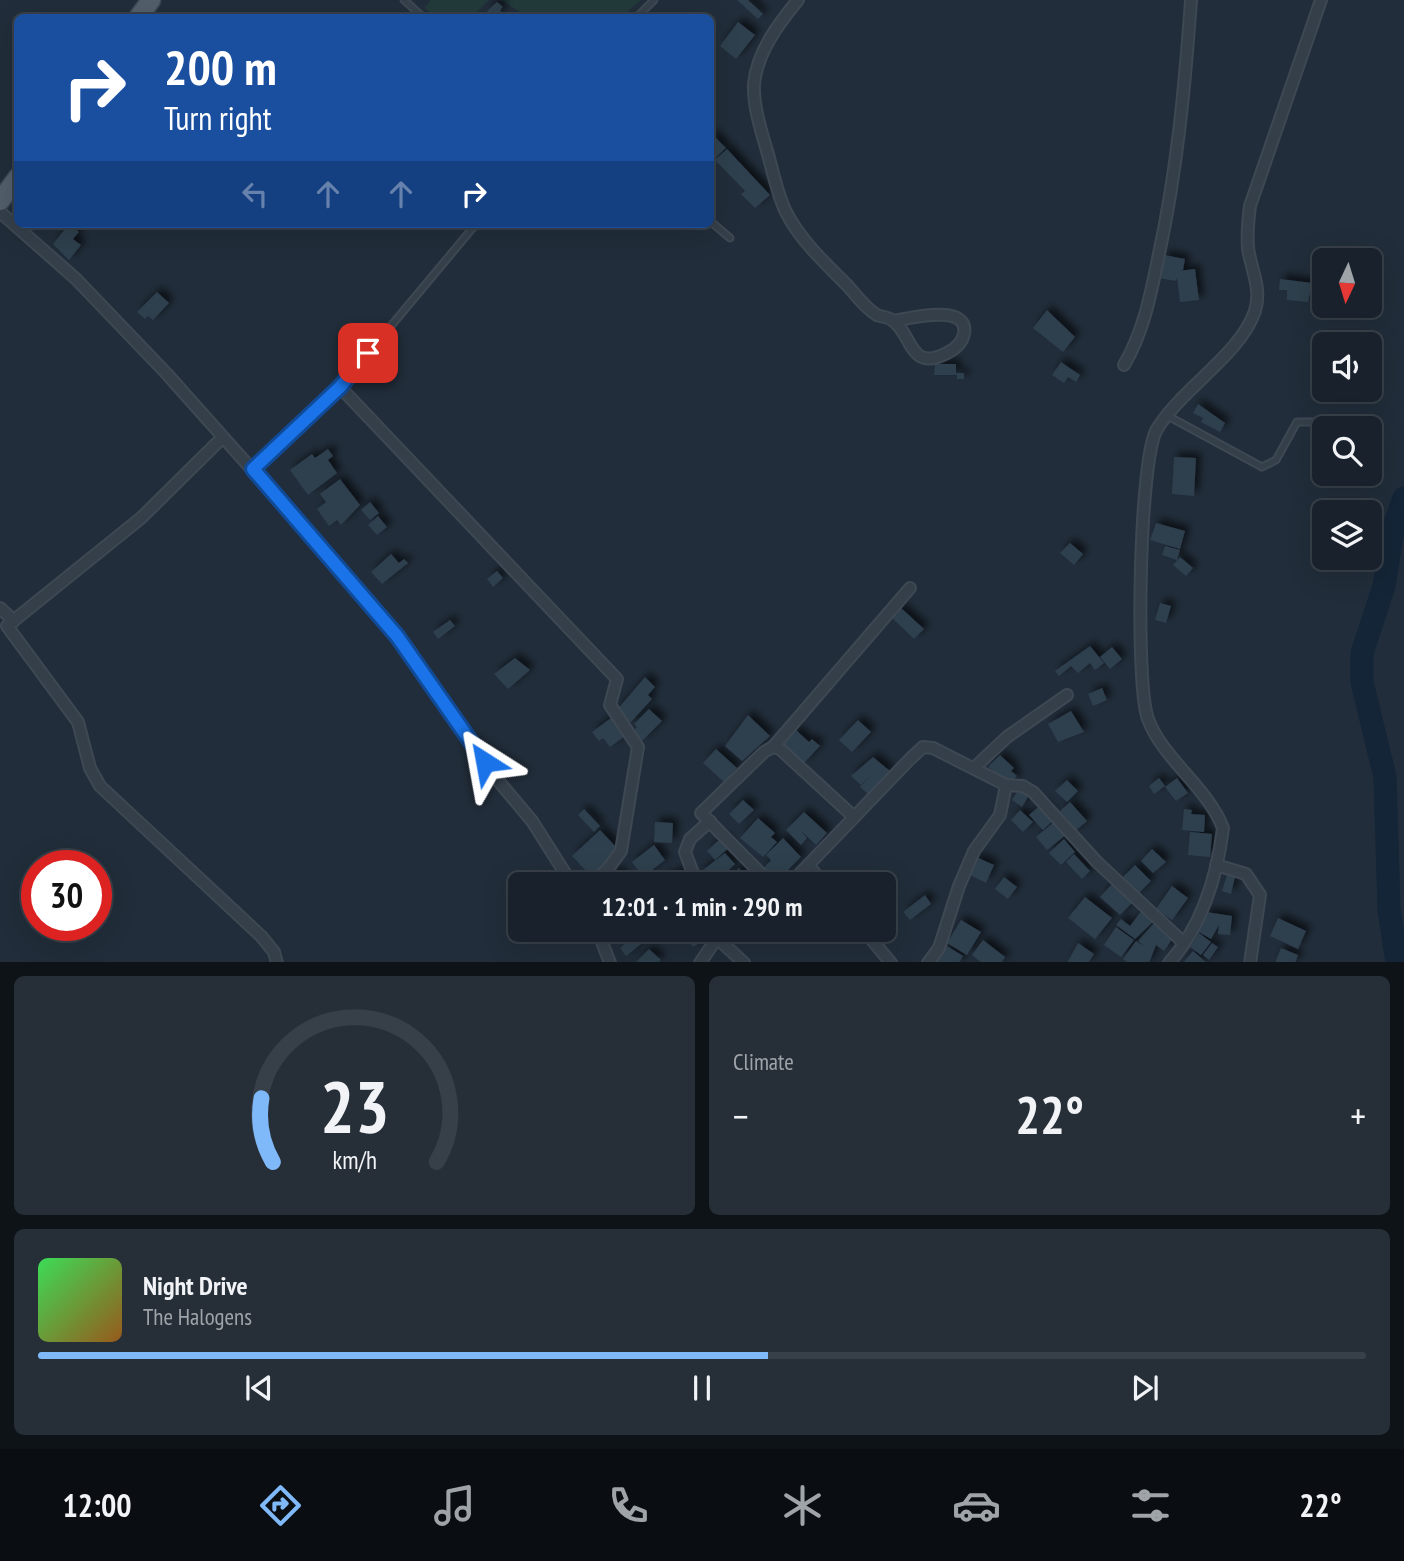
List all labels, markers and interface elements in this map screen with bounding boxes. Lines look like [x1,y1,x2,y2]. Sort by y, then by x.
text: 200 m [164,35,277,99]
icon: right [49,42,140,133]
text: Turn right [164,97,272,139]
icon: left [236,175,274,213]
icon: ahead [309,175,347,213]
icon: ahead [382,175,420,213]
icon: right [455,175,493,213]
north arrow [1312,248,1382,318]
map controls [1312,248,1382,570]
pin [338,323,398,383]
button: sound [1312,332,1382,402]
icon: arrive [349,334,387,372]
button: search [1312,416,1382,486]
button: layers [1312,500,1382,570]
position arrow [448,725,522,799]
speed limit sign: 30 [21,850,112,941]
text: 12:01 · 1 min · 290 m [602,890,802,923]
text: Climate [733,1047,794,1076]
text: 23 [320,1058,389,1152]
text: 22° [1015,1081,1084,1148]
text: − [733,1091,749,1140]
text: + [1350,1091,1366,1140]
text: km/h [332,1143,377,1175]
text: Night Drive [143,1269,248,1302]
text: The Halogens [143,1302,252,1331]
icon: previous [240,1369,278,1407]
icon: pause [683,1369,721,1407]
icon: next [1126,1369,1164,1407]
icon: directions [256,1481,305,1530]
icon: music [430,1481,479,1530]
icon: phone [604,1481,653,1530]
icon: climate [778,1481,827,1530]
icon: car [952,1481,1001,1530]
icon: filters [1126,1481,1175,1530]
text: 12:00 [62,1484,132,1526]
text: 22° [1299,1484,1342,1526]

